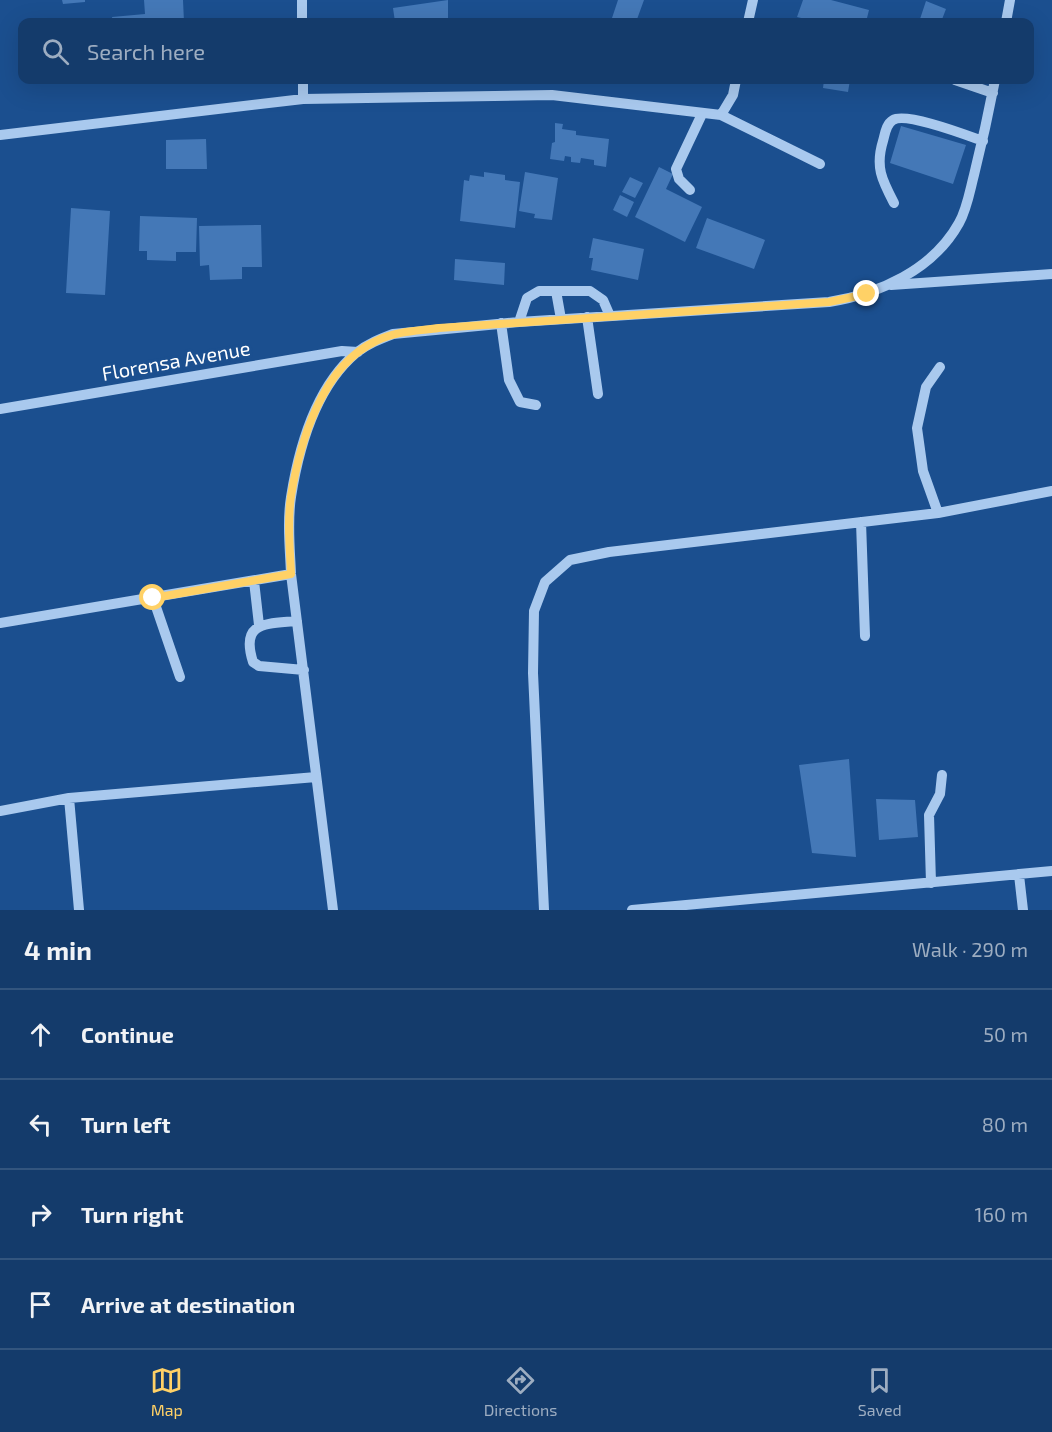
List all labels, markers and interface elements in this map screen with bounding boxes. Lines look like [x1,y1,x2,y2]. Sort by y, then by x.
search box [18,18,1034,84]
icon: search [39,35,72,68]
text: Search here [87,38,205,64]
route end [853,280,879,306]
street label: Florensa Avenue [100,335,252,385]
route start [139,584,165,610]
text: 4 min [24,934,92,965]
text: Walk · 290 m [912,937,1028,961]
icon: ahead [24,1018,57,1051]
text: Continue [81,1021,174,1047]
text: 50 m [983,1022,1028,1046]
icon: left [24,1108,57,1141]
text: Turn left [81,1111,170,1137]
text: 80 m [982,1112,1028,1136]
icon: right [24,1198,57,1231]
text: Turn right [81,1201,183,1227]
text: 160 m [975,1202,1028,1226]
icon: arrive [24,1288,57,1321]
text: Arrive at destination [81,1291,295,1317]
tab: Map [150,1364,183,1419]
tab: Directions [484,1364,557,1419]
tab: Saved [858,1364,902,1419]

